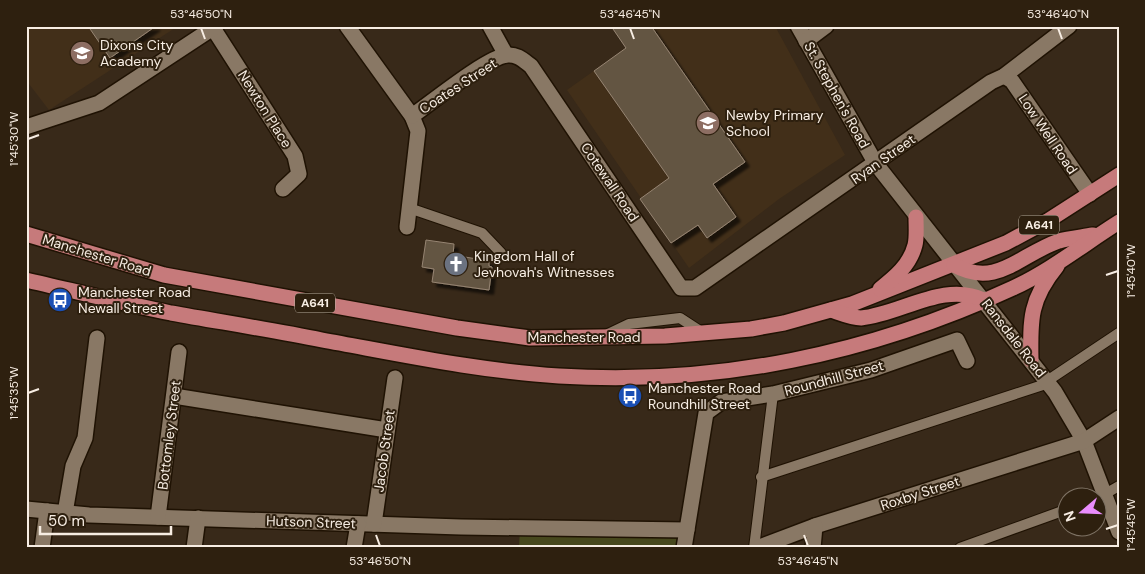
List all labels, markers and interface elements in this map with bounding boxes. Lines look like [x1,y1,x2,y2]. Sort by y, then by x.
text: 53°46'50"N [170,6,232,22]
text: 53°46'45"N [600,6,660,22]
text: 53°46'40"N [1027,6,1089,22]
place label: Dixons City Academy [100,36,174,70]
street label: St. Stephen's Road [800,39,874,151]
school or university icon: Dixons City Academy [69,40,95,66]
street label: Coates Street [416,54,500,118]
street label: Newton Place [234,67,296,151]
street label: Low Well Road [1015,90,1081,178]
place label: Newby Primary School [726,106,824,140]
school or university icon: Newby Primary School [695,110,721,136]
text: 1°45'30"W [6,111,22,166]
street label: Ryan Street [847,130,919,188]
street label: Cotewall Road [577,139,643,225]
road number: A641 [1019,216,1059,234]
street label: Manchester Road [40,230,154,280]
text: 1°45'40"W [1123,244,1139,298]
place label: Kingdom Hall of Jevhovah's Witnesses [474,247,614,281]
church icon: Kingdom Hall of Jevhovah's Witnesses [443,251,469,277]
place label: Manchester Road Newall Street [78,283,191,317]
bus stop icon: Manchester Road Newall Street [47,287,73,313]
road number: A641 [295,294,335,312]
street label: Ransdale Road [978,295,1050,381]
street label: Manchester Road [528,328,640,346]
street label: Roundhill Street [782,356,886,400]
text: 1°45'35"W [6,366,22,420]
street label: Bottomley Street [153,379,185,491]
place label: Manchester Road Roundhill Street [648,379,761,413]
bus stop icon: Manchester Road Roundhill Street [617,383,643,409]
street label: Jacob Street [369,409,399,493]
street label: Roxby Street [878,472,962,514]
north arrow [1058,486,1108,536]
text: 1°45'45"W [1123,498,1139,552]
scale bar [40,504,171,536]
text: N [1060,508,1080,524]
text: 50 m [48,511,85,531]
street label: Hutson Street [266,511,356,533]
text: 53°46'50"N [349,553,411,569]
text: 53°46'45"N [778,553,838,569]

